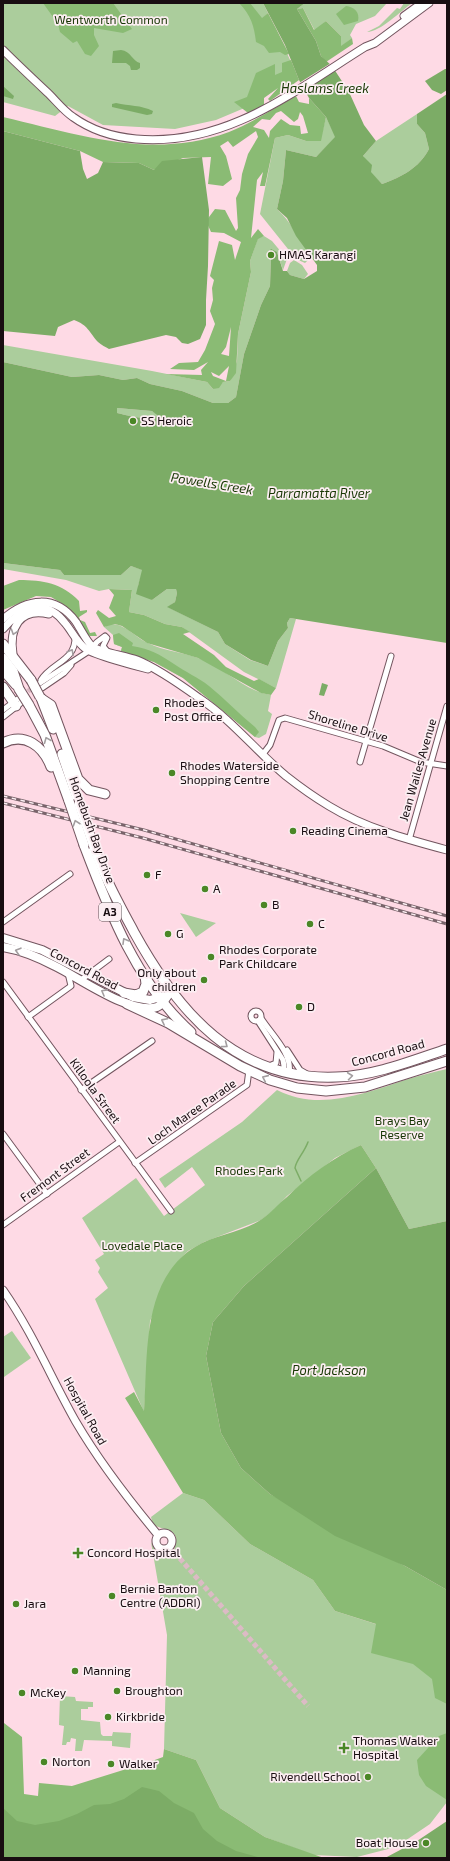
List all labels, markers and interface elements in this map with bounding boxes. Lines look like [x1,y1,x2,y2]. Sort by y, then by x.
park label: Wentworth Common [54,12,168,26]
water label: Haslams Creek [281,80,369,96]
place label: HMAS Karangi [279,247,356,261]
marker: HMAS Karangi [266,250,276,260]
place label: SS Heroic [141,413,192,427]
marker: SS Heroic [128,416,138,426]
water label: Powells Creek [170,469,255,497]
water label: Parramatta River [268,485,371,501]
one-way arrow [10,628,18,635]
one-way arrow [66,649,73,656]
place label: Rhodes Post Office [164,695,223,723]
marker: Rhodes Post Office [151,705,161,715]
street label: Shoreline Drive [307,706,390,744]
street label: Jean Wailes Avenue [396,717,438,823]
one-way arrow [44,737,52,744]
place label: Rhodes Waterside Shopping Centre [180,758,279,786]
marker: Rhodes Waterside Shopping Centre [167,768,177,778]
street label: Homebush Bay Drive [67,774,119,885]
one-way arrow [73,820,81,827]
place label: Reading Cinema [301,823,388,837]
marker: Reading Cinema [288,826,298,836]
place label: F [155,867,162,881]
marker: F [142,870,152,880]
place label: A [213,881,221,895]
marker: A [200,884,210,894]
place label: B [272,897,279,911]
marker: B [259,900,269,910]
road number: A3 [99,903,121,921]
place label: C [318,916,325,930]
marker: C [305,919,315,929]
place label: G [176,926,184,940]
marker: G [163,929,173,939]
one-way arrow [122,938,129,945]
place label: Rhodes Corporate Park Childcare [219,942,317,970]
street label: Concord Road [48,944,121,992]
one-way arrow [15,947,22,956]
marker: Rhodes Corporate Park Childcare [206,952,216,962]
place label: Only about children [137,965,196,993]
marker: Only about children [199,975,209,985]
one-way arrow [101,990,108,997]
place label: D [307,999,315,1013]
marker: D [294,1002,304,1012]
one-way arrow [161,1018,168,1026]
street label: Concord Road [350,1036,426,1069]
one-way arrow [220,1040,227,1047]
street label: Killoola Street [68,1055,124,1126]
one-way arrow [347,1072,353,1081]
one-way arrow [261,1075,269,1083]
street label: Loch Maree Parade [145,1076,238,1147]
park label: Brays Bay Reserve [375,1113,430,1141]
street label: Fremont Street [17,1144,92,1204]
park label: Rhodes Park [215,1163,283,1177]
park label: Lovedale Place [101,1238,183,1252]
water label: Port Jackson [292,1362,366,1378]
street label: Hospital Road [61,1374,110,1447]
place label: Concord Hospital [87,1545,180,1559]
marker: Concord Hospital [72,1547,84,1559]
place label: Bernie Banton Centre (ADDRI) [120,1581,201,1609]
marker: Bernie Banton Centre (ADDRI) [107,1591,117,1601]
place label: Jara [24,1596,46,1610]
marker: Jara [11,1599,21,1609]
place label: Manning [83,1663,131,1677]
marker: Manning [70,1666,80,1676]
place label: Broughton [125,1683,183,1697]
place label: McKey [30,1685,67,1699]
marker: Broughton [112,1686,122,1696]
marker: McKey [17,1688,27,1698]
place label: Kirkbride [116,1709,165,1723]
marker: Kirkbride [103,1712,113,1722]
place label: Thomas Walker Hospital [353,1733,438,1761]
marker: Thomas Walker Hospital [338,1742,350,1754]
place label: Norton [52,1754,90,1768]
place label: Walker [119,1756,158,1770]
marker: Norton [39,1757,49,1767]
marker: Walker [106,1759,116,1769]
place label: Rivendell School [270,1769,360,1783]
marker: Rivendell School [363,1772,373,1782]
place label: Boat House [356,1835,418,1849]
marker: Boat House [421,1838,431,1848]

